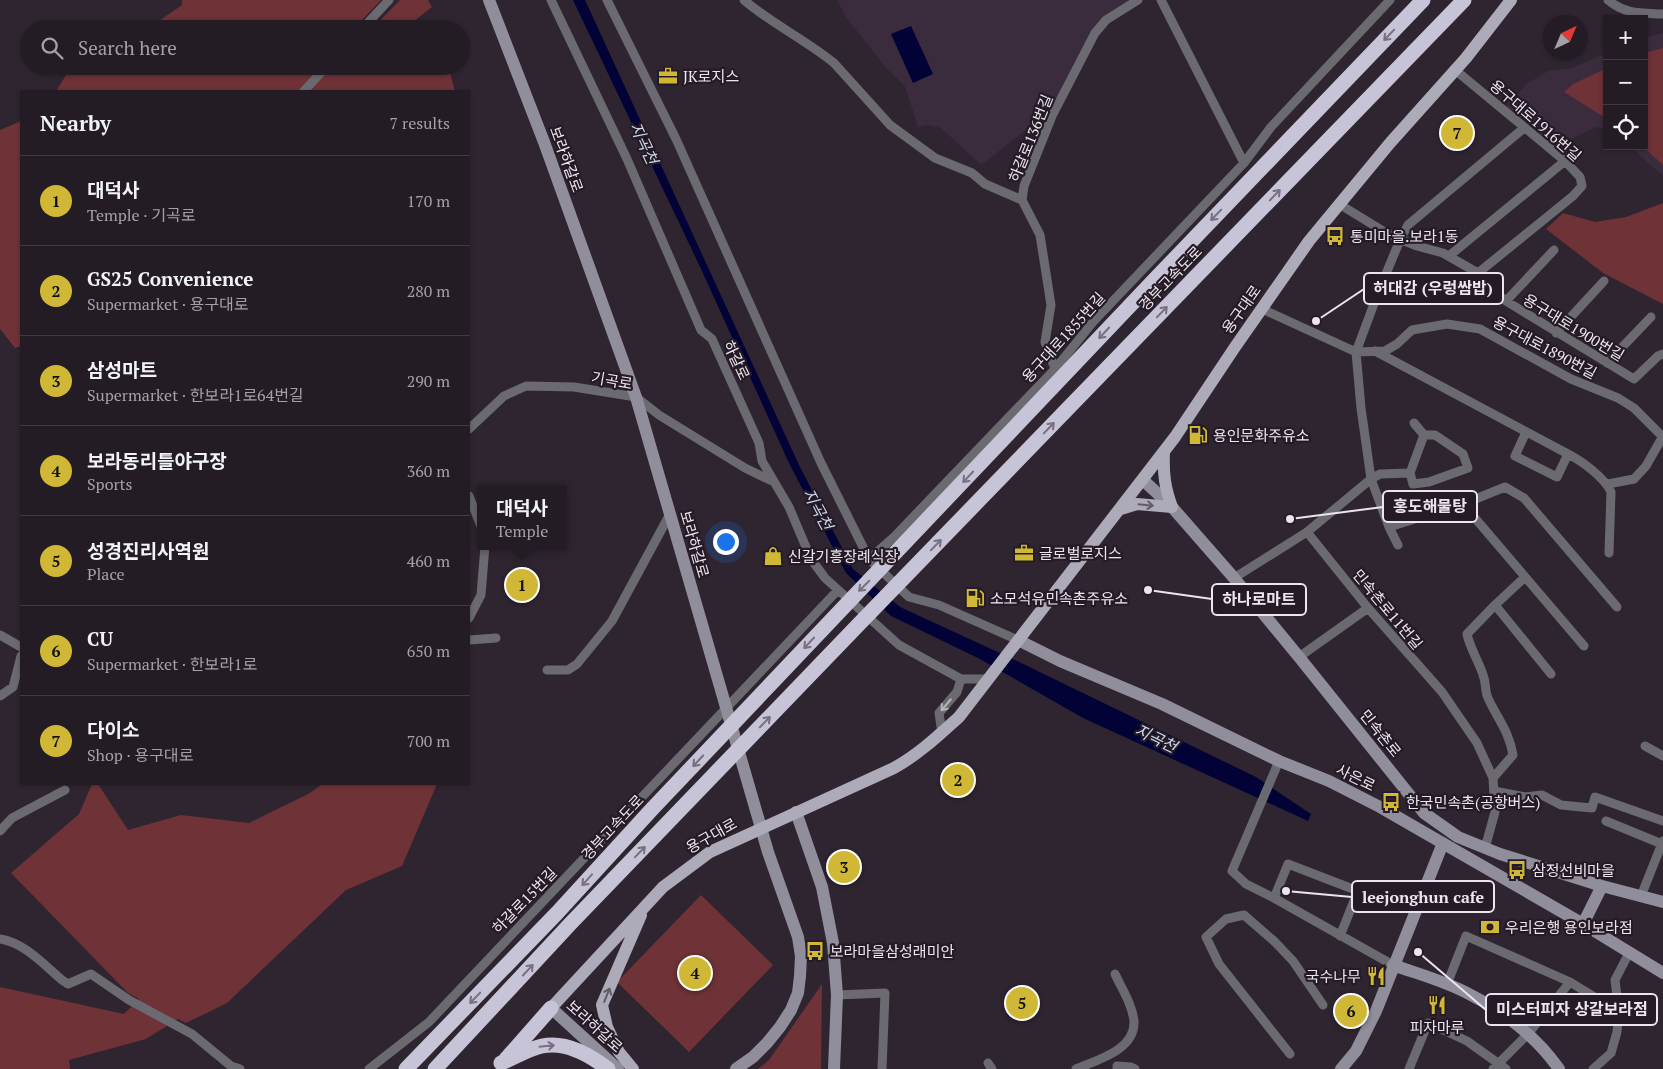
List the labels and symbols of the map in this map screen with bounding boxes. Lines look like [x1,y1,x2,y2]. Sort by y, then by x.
north arrow [1543,15,1588,60]
one-way arrow [1383,29,1395,41]
office icon: JK로지스 [657,65,679,87]
place label: JK로지스 [683,66,739,86]
street label: 용구대로1916번길 [1486,75,1586,165]
street label: 하갈로136번길 [1003,91,1057,185]
pin: 7 [1441,114,1473,152]
water label: 지곡천 [625,118,664,170]
street label: 보라하갈로 [546,123,588,195]
one-way arrow [1269,189,1281,201]
one-way arrow [1210,209,1222,221]
bus stop icon: 통미마을.보라1동 [1324,225,1346,247]
place label: 통미마을.보라1동 [1350,226,1459,246]
street label: 경부고속도로 [1134,241,1206,315]
callout: 허대감 (우렁쌈밥) [1364,273,1503,304]
text: 허대감 (우렁쌈밥) [1373,277,1493,299]
street label: 용구대로 [1217,281,1265,337]
street label: 용구대로1855번길 [1017,288,1109,386]
street label: 용구대로1900번길 [1520,289,1628,365]
one-way arrow [1156,305,1168,318]
street label: 용구대로1890번길 [1490,311,1600,383]
one-way arrow [1098,327,1110,339]
street label: 하갈로 [719,337,755,383]
street label: 기곡로 [590,367,634,393]
one-way arrow [1043,422,1055,435]
fuel station icon: 용인문화주유소 [1187,424,1209,446]
place label: 용인문화주유소 [1213,425,1310,445]
one-way arrow [962,470,974,483]
water label: 지곡천 [798,484,839,536]
callout: 홍도해물탕 [1383,491,1477,522]
text: 홍도해물탕 [1393,495,1467,517]
one-way arrow [1138,500,1154,510]
street label: 보라하갈로 [676,508,714,580]
your location [713,529,739,555]
one-way arrow [930,539,942,551]
office icon: 글로벌로지스 [1013,542,1035,564]
place label: 글로벌로지스 [1039,543,1122,563]
shop icon: 신갈기흥장례식장 [762,545,784,567]
place label: 신갈기흥장례식장 [788,546,899,566]
street label: 민속촌로11번길 [1349,565,1427,653]
pin: 1 [506,566,538,604]
one-way arrow [858,580,870,592]
callout: 하나로마트 [1212,584,1306,615]
fuel station icon: 소모석유민속촌주유소 [964,587,986,609]
place label: 소모석유민속촌주유소 [990,588,1128,608]
text: 하나로마트 [1222,588,1296,610]
one-way arrow [803,637,815,649]
one-way arrow [940,698,951,711]
street label: 민속촌로 [1356,705,1406,761]
one-way arrow [759,716,771,728]
water label: 지곡천 [1131,718,1183,759]
one-way arrow [692,755,704,768]
street label: 사은로 [1333,759,1379,795]
pin: 2 [942,761,974,799]
street label: 경부고속도로 [576,790,648,864]
bus stop icon: 한국민속촌(공항버스) [1380,791,1402,813]
place label: 한국민속촌(공항버스) [1406,792,1541,812]
street label: 용구대로 [682,813,740,857]
one-way arrow [634,846,647,858]
pin: 3 [828,848,860,886]
bus stop icon: 삼정선비마을 [1506,859,1528,881]
place label: 삼정선비마을 [1532,860,1615,880]
street label: 하갈로15번길 [487,862,561,938]
one-way arrow [581,874,593,887]
callout: leejonghun cafe [1352,881,1494,912]
text: leejonghun cafe [1362,886,1485,908]
bank icon: 우리은행 용인보라점 [1479,916,1501,938]
place label: 우리은행 용인보라점 [1505,917,1633,937]
bus stop icon: 보라마을삼성래미안 [804,940,826,962]
place label: 보라마을삼성래미안 [830,941,954,961]
pin: 4 [679,954,711,992]
one-way arrow [522,963,534,976]
restaurant icon: 국수나무 [1365,965,1387,987]
place label: 국수나무 [1306,966,1361,986]
pin: 5 [1006,984,1038,1022]
one-way arrow [602,988,612,1003]
one-way arrow [469,992,481,1004]
pin: 6 [1335,992,1367,1030]
restaurant icon: 피자마루 [1426,994,1448,1016]
callout: 미스터피자 상갈보라점 [1486,994,1657,1025]
street label: 보라하갈로 [563,995,627,1057]
text: 미스터피자 상갈보라점 [1496,998,1648,1020]
place label: 피자마루 [1409,1017,1465,1037]
one-way arrow [538,1041,554,1051]

